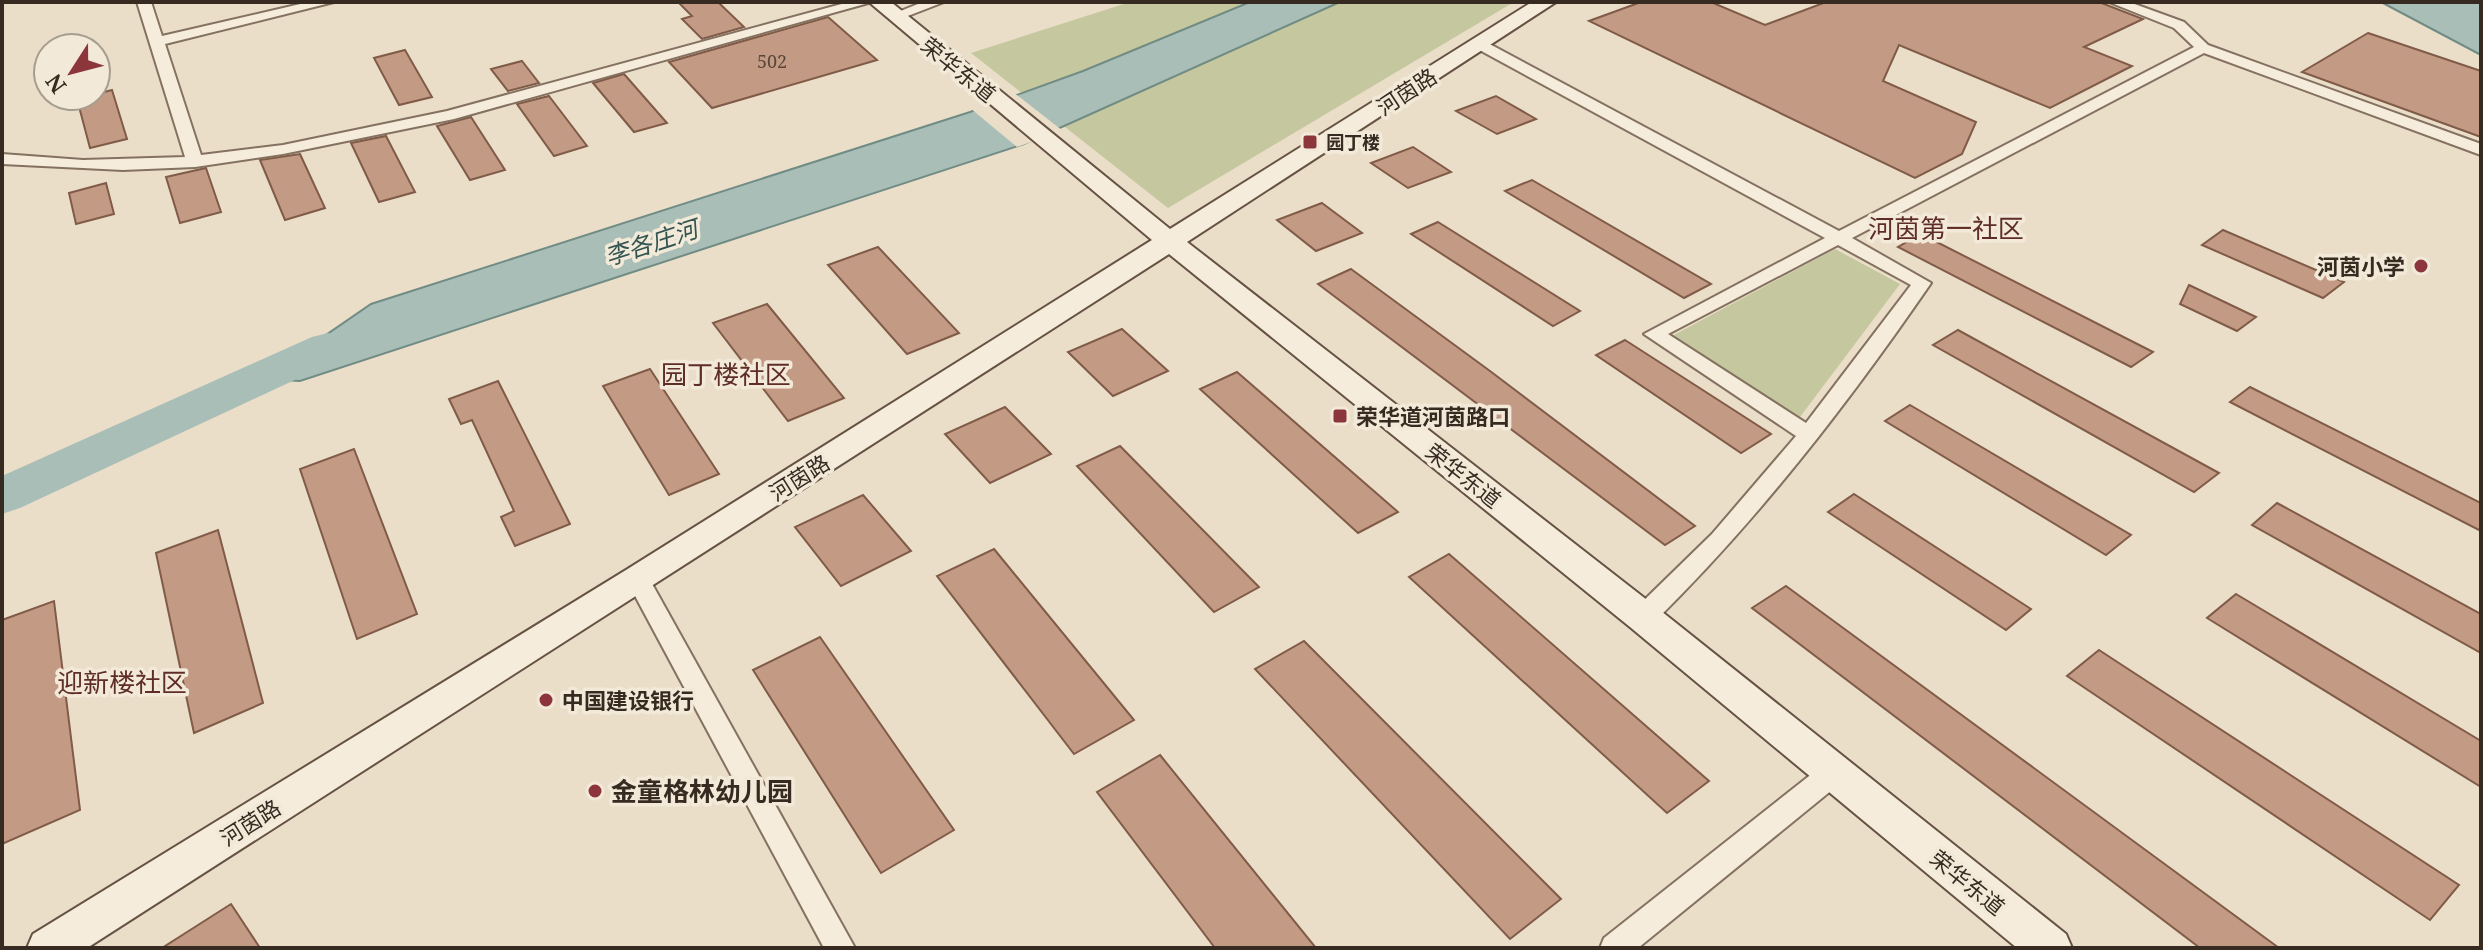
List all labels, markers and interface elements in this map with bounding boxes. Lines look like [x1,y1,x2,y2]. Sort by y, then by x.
street label: 荣华东道 [915,30,1003,108]
north arrow [32,32,112,112]
house number: 502 [757,49,787,73]
street label: 河茵路 [1370,60,1442,122]
text: N [38,69,72,100]
place label: 园丁楼 [1326,130,1380,154]
marker: 园丁楼 [1301,133,1319,151]
water label: 李各庄河 [600,210,706,273]
district label: 河茵第一社区 [1868,210,2024,246]
place label: 河茵小学 [2317,251,2405,281]
marker: 河茵小学 [2412,257,2430,275]
district label: 园丁楼社区 [661,356,791,392]
place label: 荣华道河茵路口 [1356,401,1510,431]
marker: 荣华道河茵路口 [1331,407,1349,425]
street label: 荣华东道 [1420,436,1508,514]
street label: 河茵路 [763,447,835,507]
district label: 迎新楼社区 [57,664,187,700]
place label: 中国建设银行 [562,685,694,715]
marker: 中国建设银行 [537,691,555,709]
place label: 金童格林幼儿园 [611,773,793,809]
marker: 金童格林幼儿园 [586,782,604,800]
street label: 河茵路 [214,792,286,852]
street label: 荣华东道 [1924,843,2012,921]

